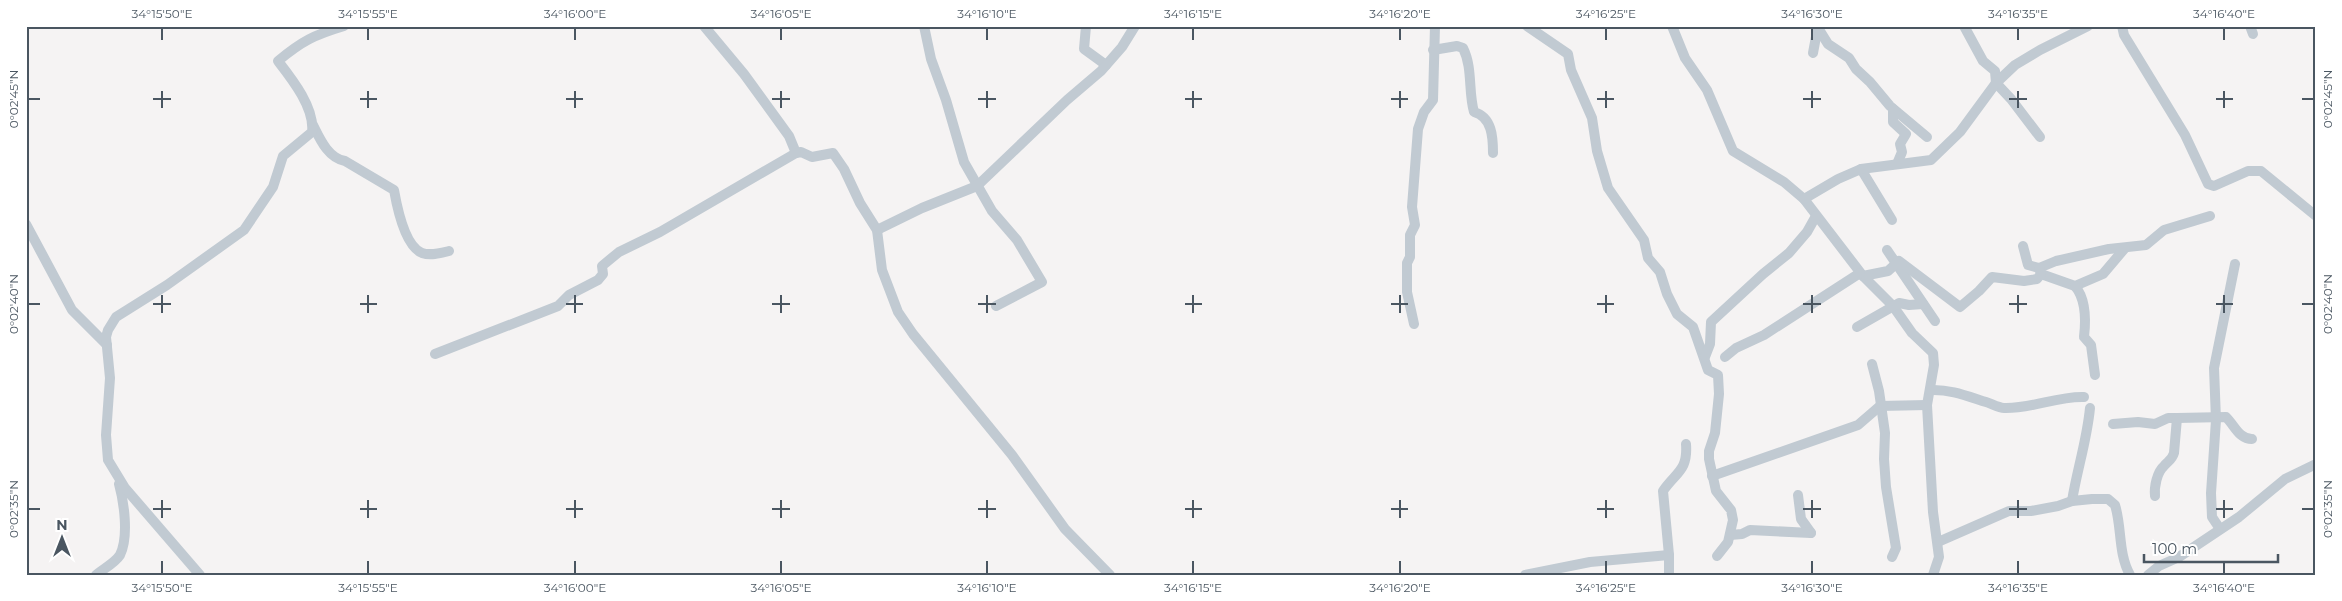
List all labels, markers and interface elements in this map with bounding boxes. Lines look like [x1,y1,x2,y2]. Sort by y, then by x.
text: 34°15'50"E [132,6,192,21]
text: 34°15'55"E [338,6,398,21]
text: 34°16'00"E [544,6,606,21]
text: 34°16'05"E [750,6,812,21]
text: 34°16'10"E [957,6,1017,21]
text: 34°16'15"E [1164,6,1222,21]
text: 34°16'20"E [1369,6,1431,21]
text: 34°16'25"E [1576,6,1636,21]
text: 34°16'30"E [1781,6,1843,21]
text: 34°16'35"E [1988,6,2048,21]
text: 34°16'40"E [2193,6,2255,21]
text: 0°02'45"N [6,70,21,128]
text: 0°02'45"N [2320,70,2335,128]
text: 0°02'40"N [6,274,21,334]
text: 0°02'40"N [2320,274,2335,334]
text: 0°02'35"N [6,480,21,538]
text: 0°02'35"N [2320,480,2335,538]
north arrow [38,514,88,564]
text: N [56,516,68,534]
scale bar [2144,531,2278,563]
text: 100 m [2152,539,2197,558]
text: 34°15'50"E [132,580,192,595]
text: 34°15'55"E [338,580,398,595]
text: 34°16'00"E [544,580,606,595]
text: 34°16'05"E [750,580,812,595]
text: 34°16'10"E [957,580,1017,595]
text: 34°16'15"E [1164,580,1222,595]
text: 34°16'20"E [1369,580,1431,595]
text: 34°16'25"E [1576,580,1636,595]
text: 34°16'30"E [1781,580,1843,595]
text: 34°16'35"E [1988,580,2048,595]
text: 34°16'40"E [2193,580,2255,595]

